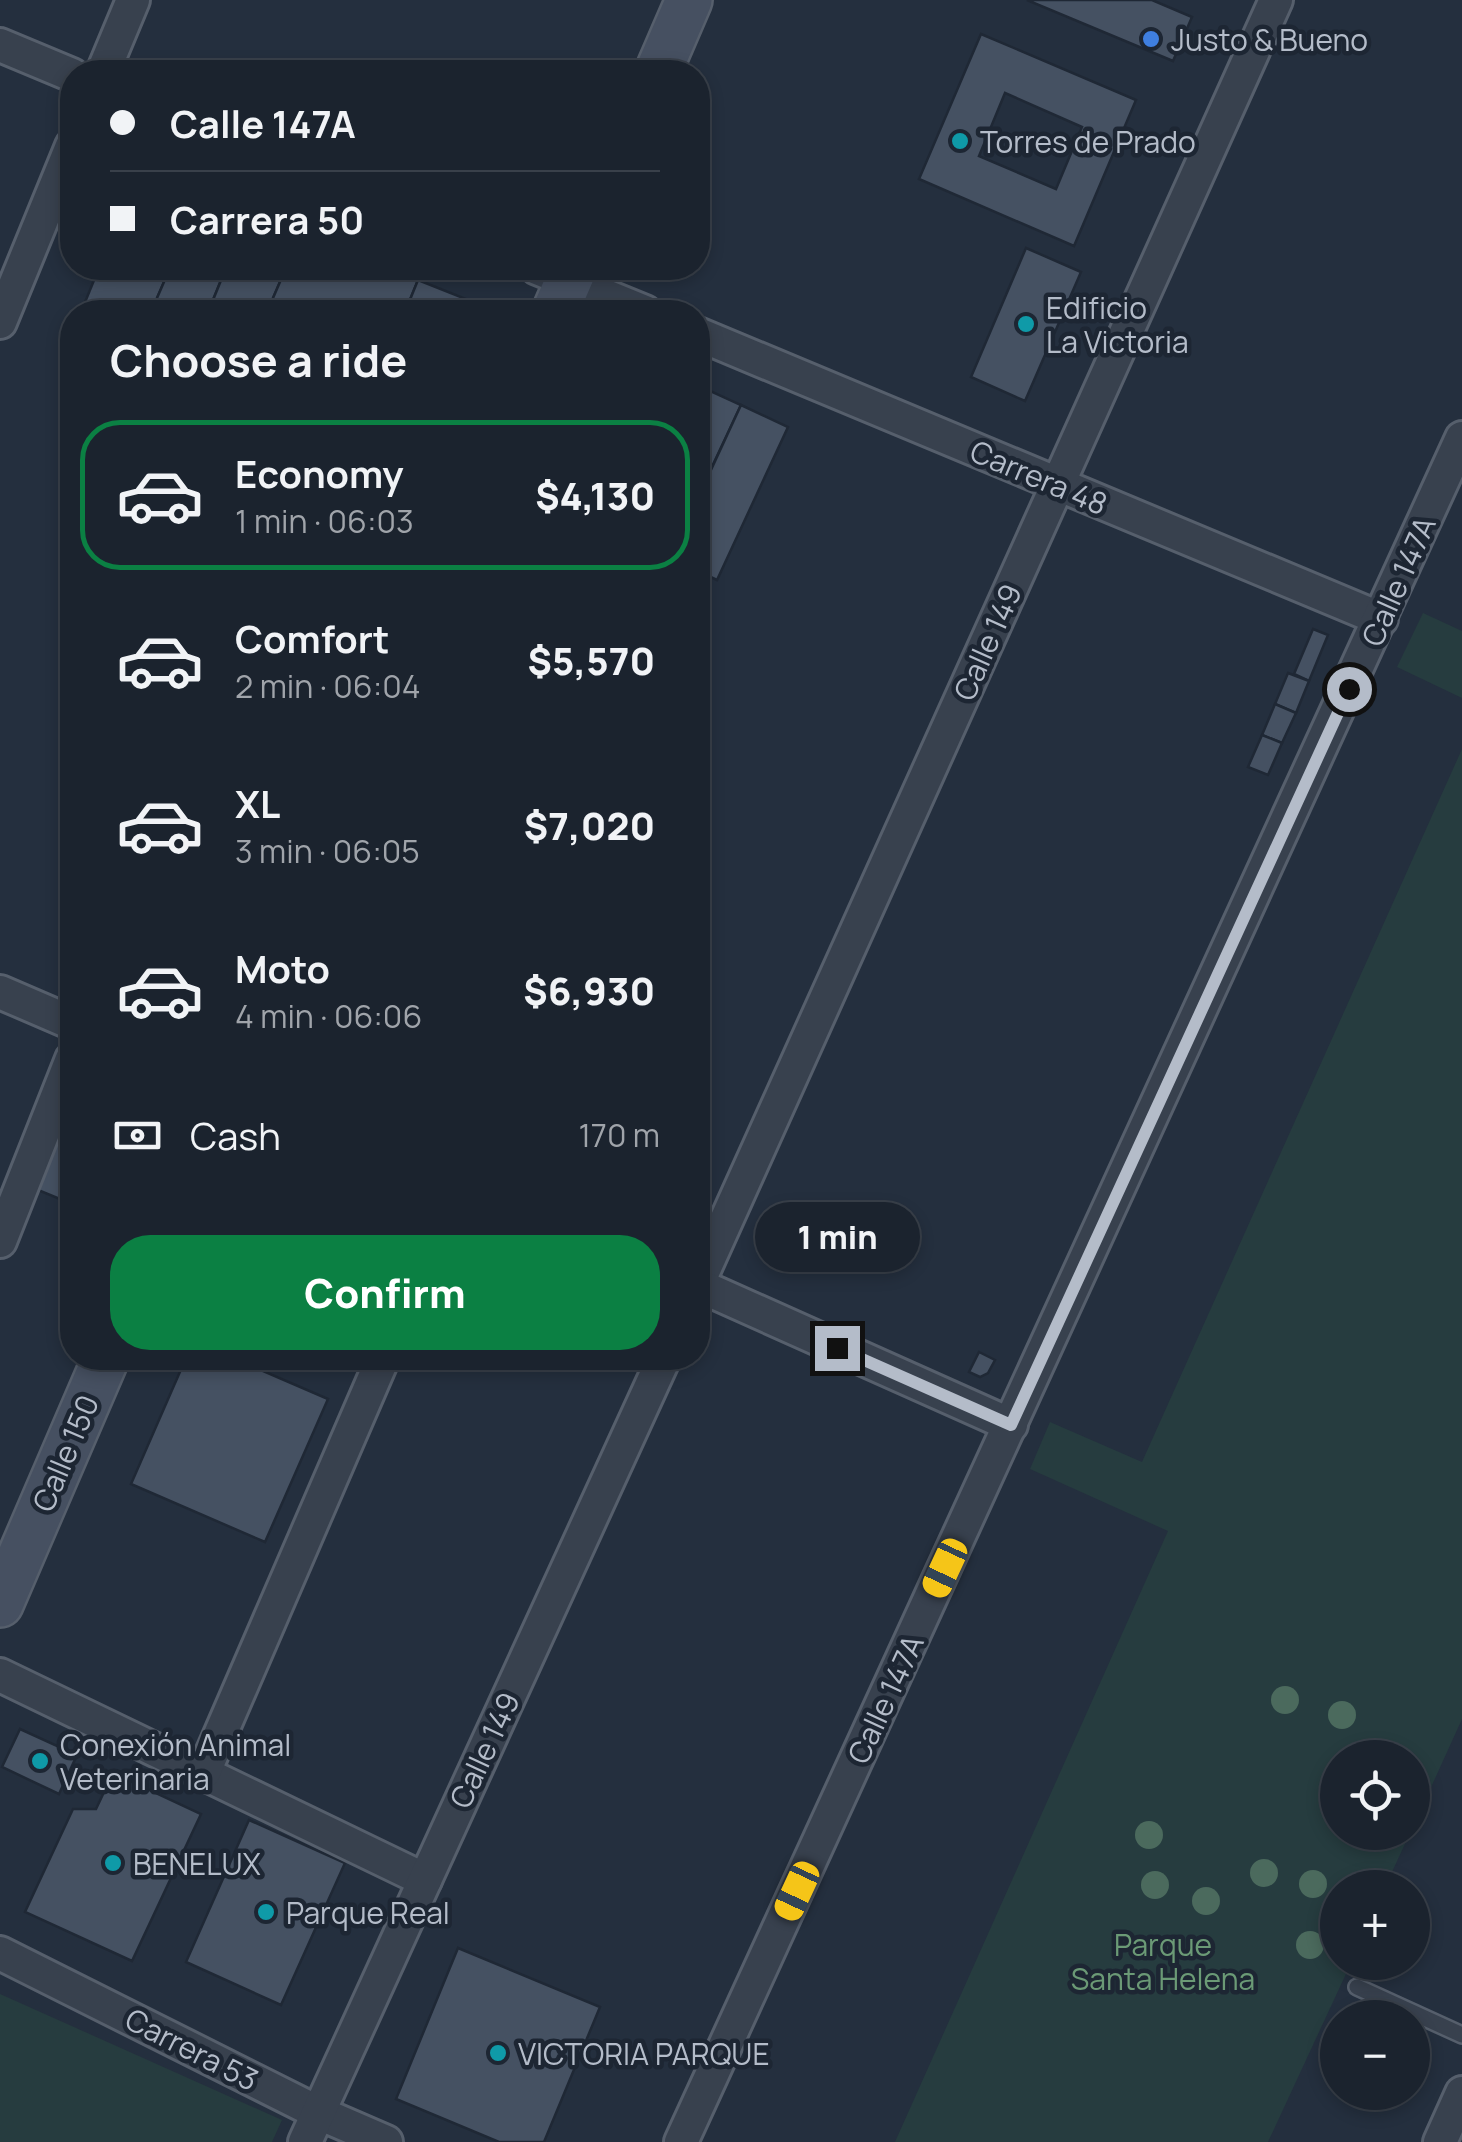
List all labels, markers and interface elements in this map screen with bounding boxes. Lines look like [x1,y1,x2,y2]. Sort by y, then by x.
place label: Justo & Bueno [1171,19,1368,60]
marker: Justo & Bueno [1140,28,1162,50]
text: Calle 147A [170,97,356,149]
place label: Torres de Prado [980,121,1196,162]
marker: Torres de Prado [949,130,971,152]
text: Carrera 50 [170,193,364,245]
place label: Edificio La Victoria [1046,287,1189,362]
marker: Edificio La Victoria [1015,313,1037,335]
text: Choose a ride [110,329,407,391]
street label: Carrera 48 [964,430,1114,524]
text: Economy [235,447,404,499]
icon: car [115,450,205,540]
text: $4,130 [535,469,655,521]
text: 1 min · 06:03 [235,499,414,543]
street label: Calle 147A [1351,510,1445,652]
street label: Calle 149 [943,577,1031,707]
text: Comfort [235,612,389,664]
icon: car [115,615,205,705]
text: $5,570 [528,634,655,686]
text: 2 min · 06:04 [235,664,421,708]
route start [1327,667,1372,712]
text: XL [235,777,280,829]
icon: car [115,780,205,870]
text: $7,020 [524,799,655,851]
text: 3 min · 06:05 [235,829,420,873]
text: Moto [235,942,330,994]
icon: car [115,945,205,1035]
text: $6,930 [523,964,655,1016]
text: 4 min · 06:06 [235,994,422,1038]
icon: cash [110,1108,165,1163]
text: Cash [190,1109,281,1161]
text: 170 m [578,1113,660,1157]
callout: 1 min [754,1203,920,1273]
text: 1 min [797,1215,878,1259]
button: Confirm [110,1235,660,1350]
route end [815,1326,860,1371]
street label: Calle 150 [22,1388,108,1518]
car [919,1534,971,1602]
street label: Calle 147A [837,1628,933,1770]
street label: Calle 149 [439,1685,529,1815]
place label: Conexión Animal Veterinaria [60,1724,291,1799]
map controls [1320,1740,1430,2110]
button: locate [1320,1740,1430,1850]
marker: Conexión Animal Veterinaria [29,1750,51,1772]
place label: BENELUX [133,1843,261,1884]
marker: BENELUX [102,1852,124,1874]
car [771,1857,823,1925]
button: + [1320,1870,1430,1980]
place label: Parque Real [286,1892,450,1933]
marker: Parque Real [255,1901,277,1923]
park label: Parque Santa Helena [1071,1924,1255,1999]
street label: Carrera 53 [119,1998,265,2100]
button: − [1320,2000,1430,2110]
place label: VICTORIA PARQUE [518,2033,770,2074]
marker: VICTORIA PARQUE [487,2042,509,2064]

